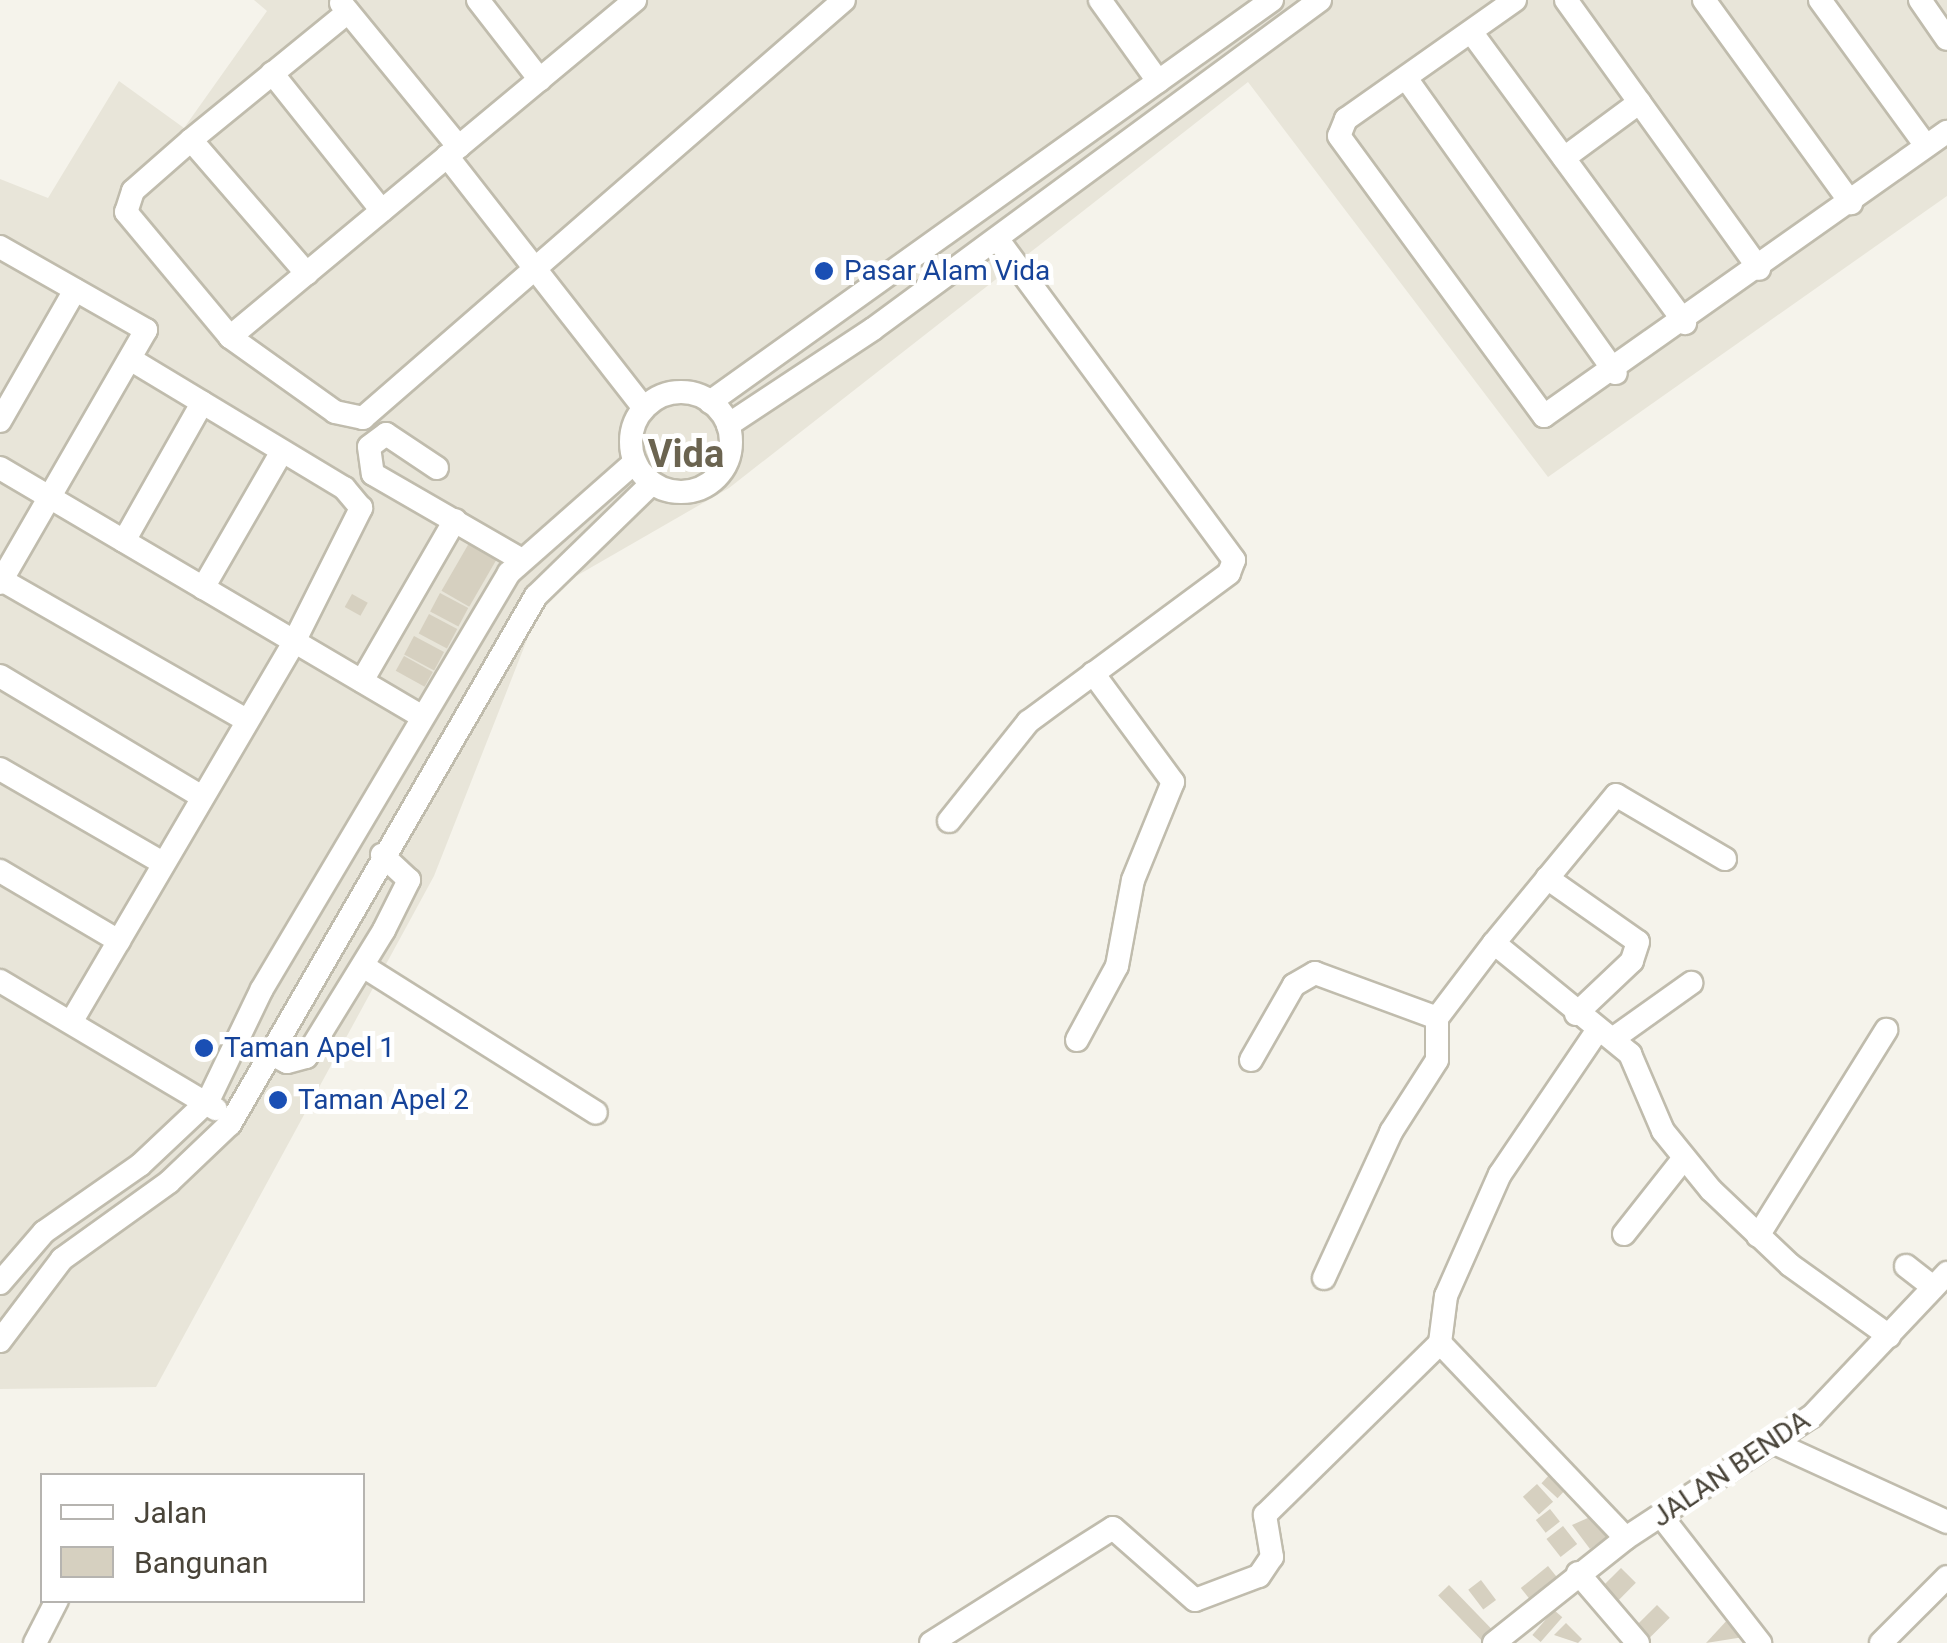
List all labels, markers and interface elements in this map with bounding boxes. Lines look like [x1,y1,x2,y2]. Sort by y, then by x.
place label: Pasar Alam Vida [844,254,1050,288]
marker: Pasar Alam Vida [813,260,835,282]
district label: Vida [648,432,724,478]
place label: Taman Apel 1 [224,1031,395,1065]
marker: Taman Apel 1 [193,1037,215,1059]
place label: Taman Apel 2 [298,1083,469,1117]
marker: Taman Apel 2 [267,1089,289,1111]
street label: JALAN BENDA [1645,1404,1817,1534]
legend [40,1473,365,1603]
text: Jalan [134,1495,207,1530]
text: Bangunan [134,1545,268,1580]

